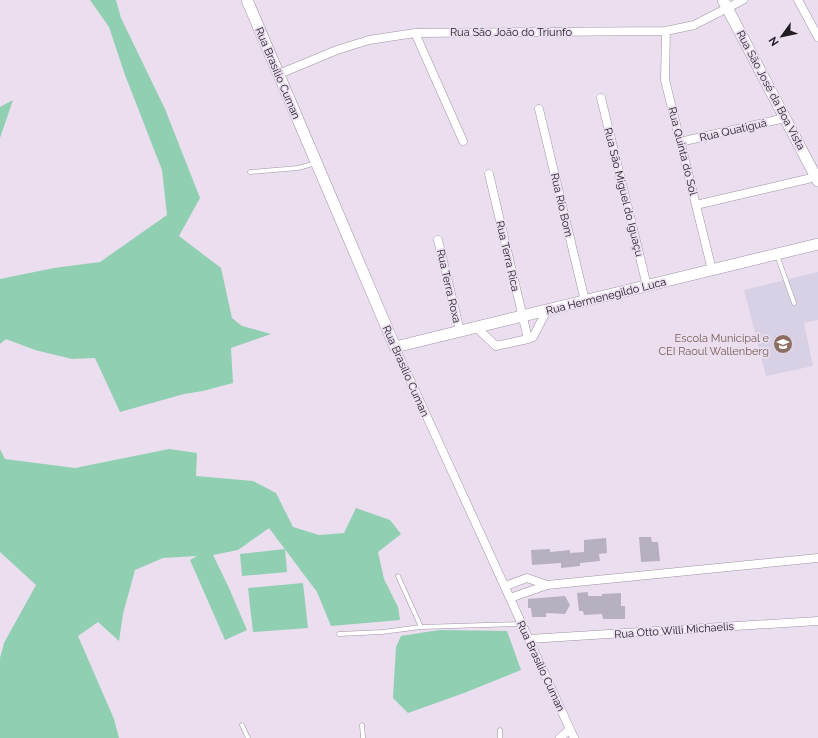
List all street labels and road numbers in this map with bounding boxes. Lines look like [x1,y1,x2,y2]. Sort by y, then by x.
street label: Rua Brasílio Cuman [252,25,303,121]
street label: Rua São João do Triunfo [450,26,572,39]
street label: Rua São José da Boa Vista [734,28,808,152]
street label: Rua Quinta do Sol [665,105,700,197]
street label: Rua Quatiguá [698,116,768,145]
street label: Rua São Miguel do Iguaçu [601,126,646,258]
street label: Rua Rio Bom [548,172,575,238]
street label: Rua Terra Rica [493,220,522,293]
street label: Rua Terra Roxa [434,248,463,324]
street label: Rua Hermenegildo Luca [545,275,668,318]
street label: Rua Brasílio Cuman [380,324,432,419]
street label: Rua Brasílio Cuman [514,619,567,714]
street label: Rua Otto Willi Michaelis [614,620,734,641]

